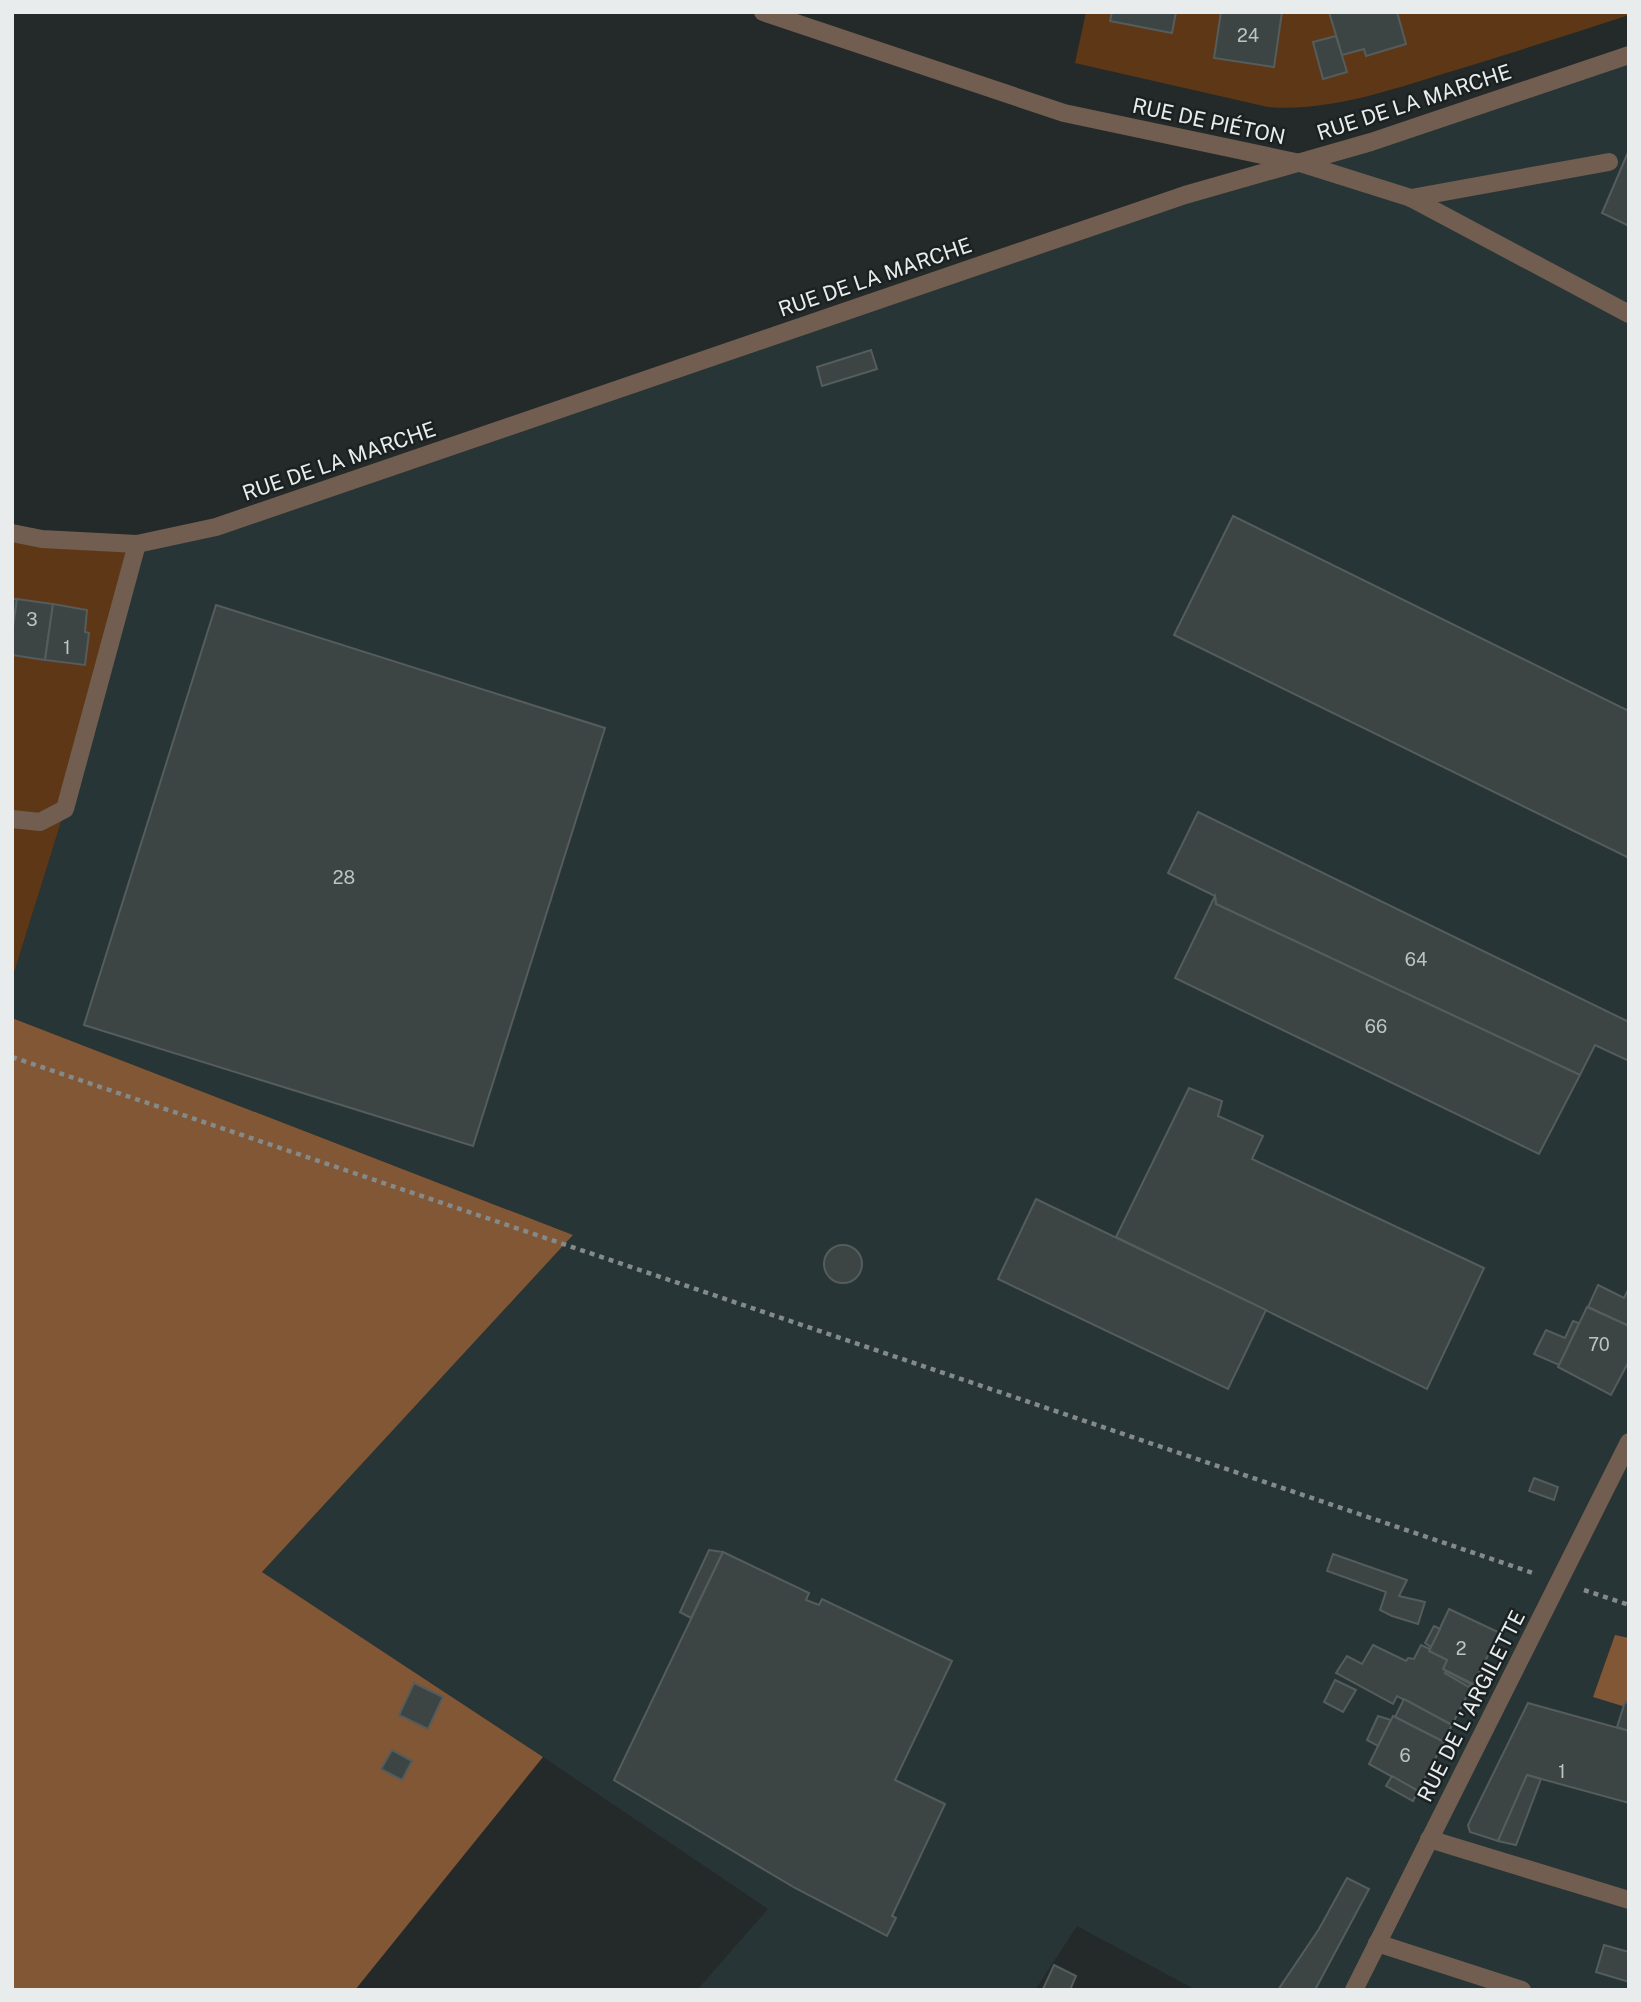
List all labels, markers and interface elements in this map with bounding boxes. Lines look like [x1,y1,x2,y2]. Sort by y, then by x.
house number: 24 [1237,25,1259,46]
street label: RUE DE LA MARCHE [1314,59,1514,145]
street label: RUE DE PIÉTON [1130,93,1288,149]
street label: RUE DE LA MARCHE [775,232,975,322]
street label: RUE DE LA MARCHE [239,416,439,506]
house number: 3 [26,609,38,630]
house number: 1 [63,637,71,658]
house number: 28 [333,867,355,888]
house number: 64 [1405,949,1427,970]
house number: 66 [1365,1016,1387,1037]
house number: 70 [1588,1334,1610,1355]
street label: RUE DE L'ARGILETTE [1412,1606,1530,1806]
house number: 2 [1456,1638,1466,1659]
house number: 6 [1399,1745,1411,1766]
house number: 1 [1558,1761,1566,1782]

